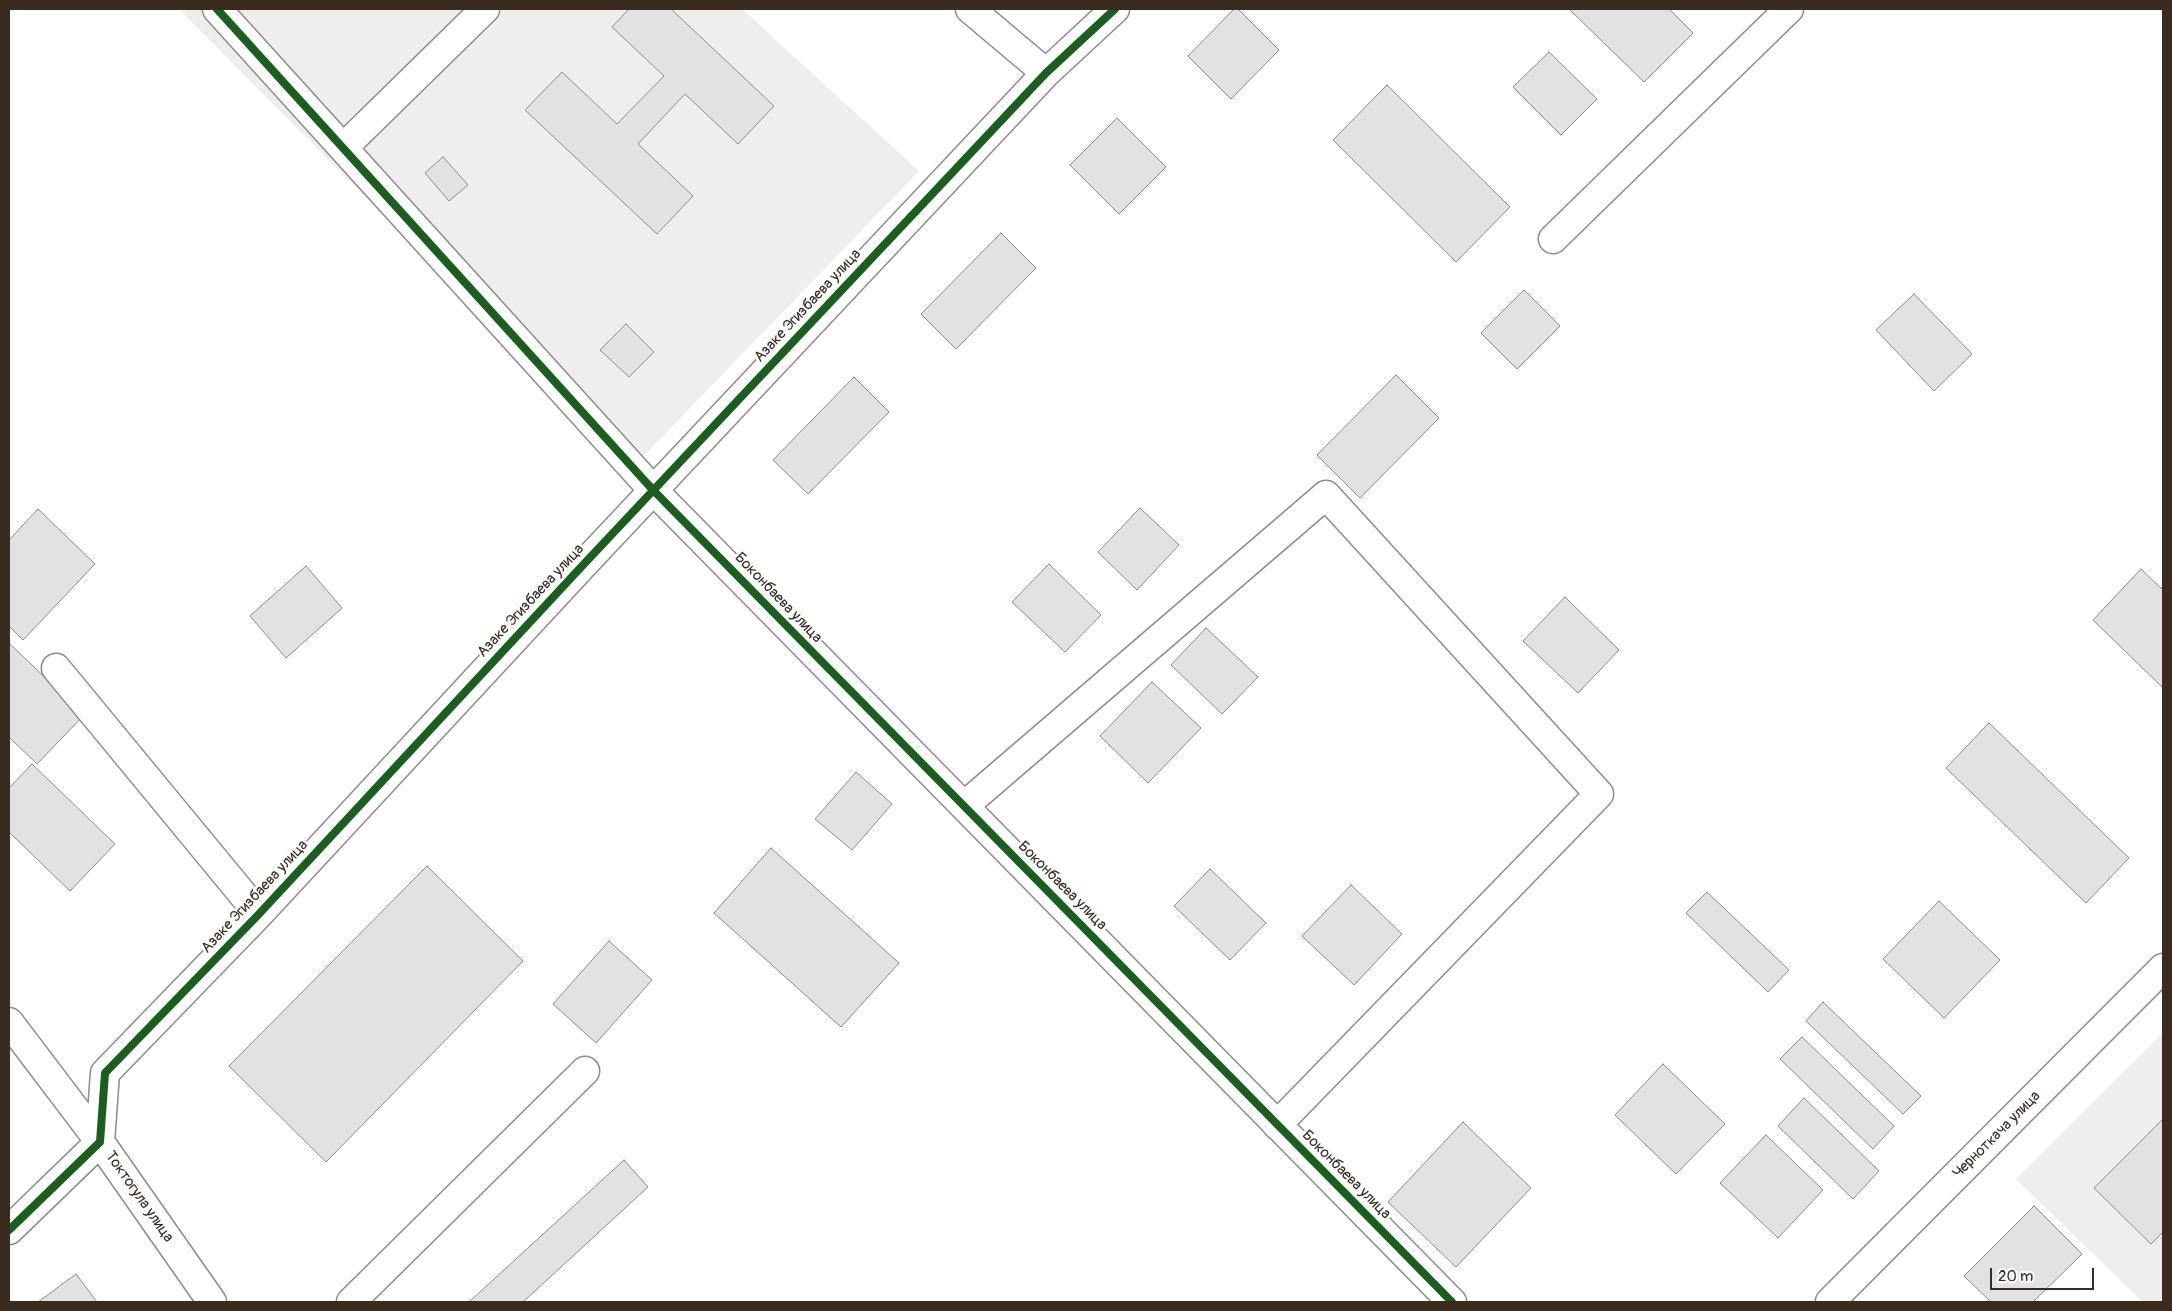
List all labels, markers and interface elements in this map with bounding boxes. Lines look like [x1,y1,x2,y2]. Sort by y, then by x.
street label: Азаке Эгизбаева улица [751,246,865,366]
street label: Азаке Эгизбаева улица [474,541,588,661]
street label: Боконбаева улица [730,549,826,647]
street label: Азаке Эгизбаева улица [198,837,312,957]
street label: Боконбаева улица [1014,838,1110,934]
street label: Черноткача улица [1949,1087,2045,1183]
street label: Боконбаева улица [1298,1127,1394,1223]
street label: Токтогула улица [101,1148,177,1246]
scale bar [1992,1258,2096,1290]
text: 20 m [1998,1267,2033,1286]

